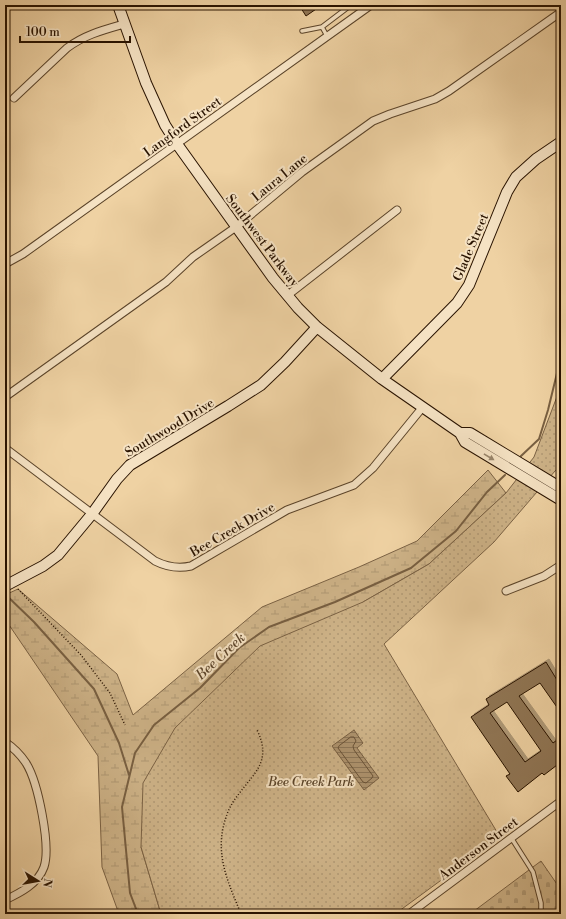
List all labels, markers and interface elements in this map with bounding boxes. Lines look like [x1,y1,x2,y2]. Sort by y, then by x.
scale bar [20,18,130,44]
text: 100 m [26,25,60,40]
street label: Langford Street [141,93,225,160]
street label: Laura Lane [249,150,311,205]
street label: Southwest Parkway [222,191,303,291]
street label: Glade Street [449,211,492,284]
street label: Southwood Drive [122,395,217,461]
one-way arrow [484,453,494,461]
street label: Bee Creek Drive [186,499,278,561]
water label: Bee Creek [191,629,249,685]
park label: Bee Creek Park [267,774,354,790]
street label: Anderson Street [435,814,522,884]
north arrow [18,861,58,901]
text: N [39,877,55,889]

